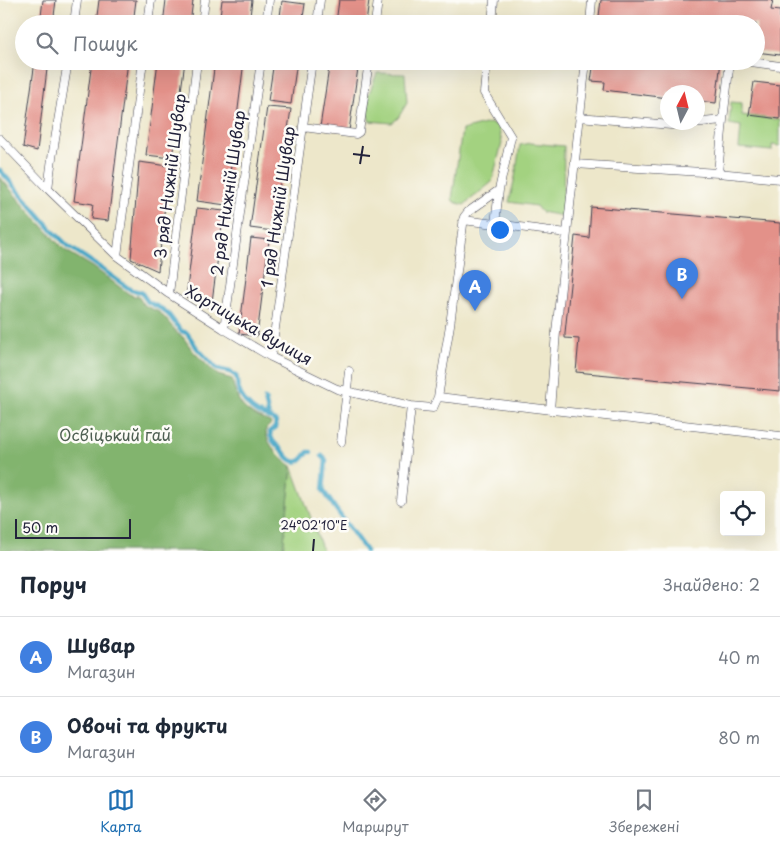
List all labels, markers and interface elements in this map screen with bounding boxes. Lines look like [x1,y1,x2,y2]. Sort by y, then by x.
search box [15,15,765,70]
icon: search [33,29,61,57]
text: Пошук [73,29,138,57]
north arrow [660,85,705,130]
street label: 3 ряд Нижній Шувар [147,92,191,260]
street label: 2 ряд Нижній Шувар [204,108,251,277]
street label: 1 ряд Нижній Шувар [254,124,300,289]
your location [487,217,513,243]
pin: B [666,258,698,299]
pin: A [459,270,491,311]
street label: Хортицька вулиця [182,278,317,370]
park label: Освіцький гай [59,422,171,446]
map controls [720,491,765,536]
button: locate [720,491,765,536]
scale bar [15,516,131,539]
text: 24°02'10"E [281,516,348,534]
text: 50 m [22,517,58,538]
text: Поруч [20,568,87,600]
text: Знайдено: 2 [663,572,760,596]
text: Шувар [67,631,135,659]
text: A [30,645,42,669]
text: 40 m [718,645,760,669]
text: Магазин [67,659,136,683]
text: Овочі та фрукти [67,711,228,739]
text: B [31,725,41,749]
text: 80 m [718,725,760,749]
text: Магазин [67,739,136,763]
tab: Карта [100,786,141,837]
tab: Маршрут [342,786,408,837]
tab: Збережені [609,786,680,837]

